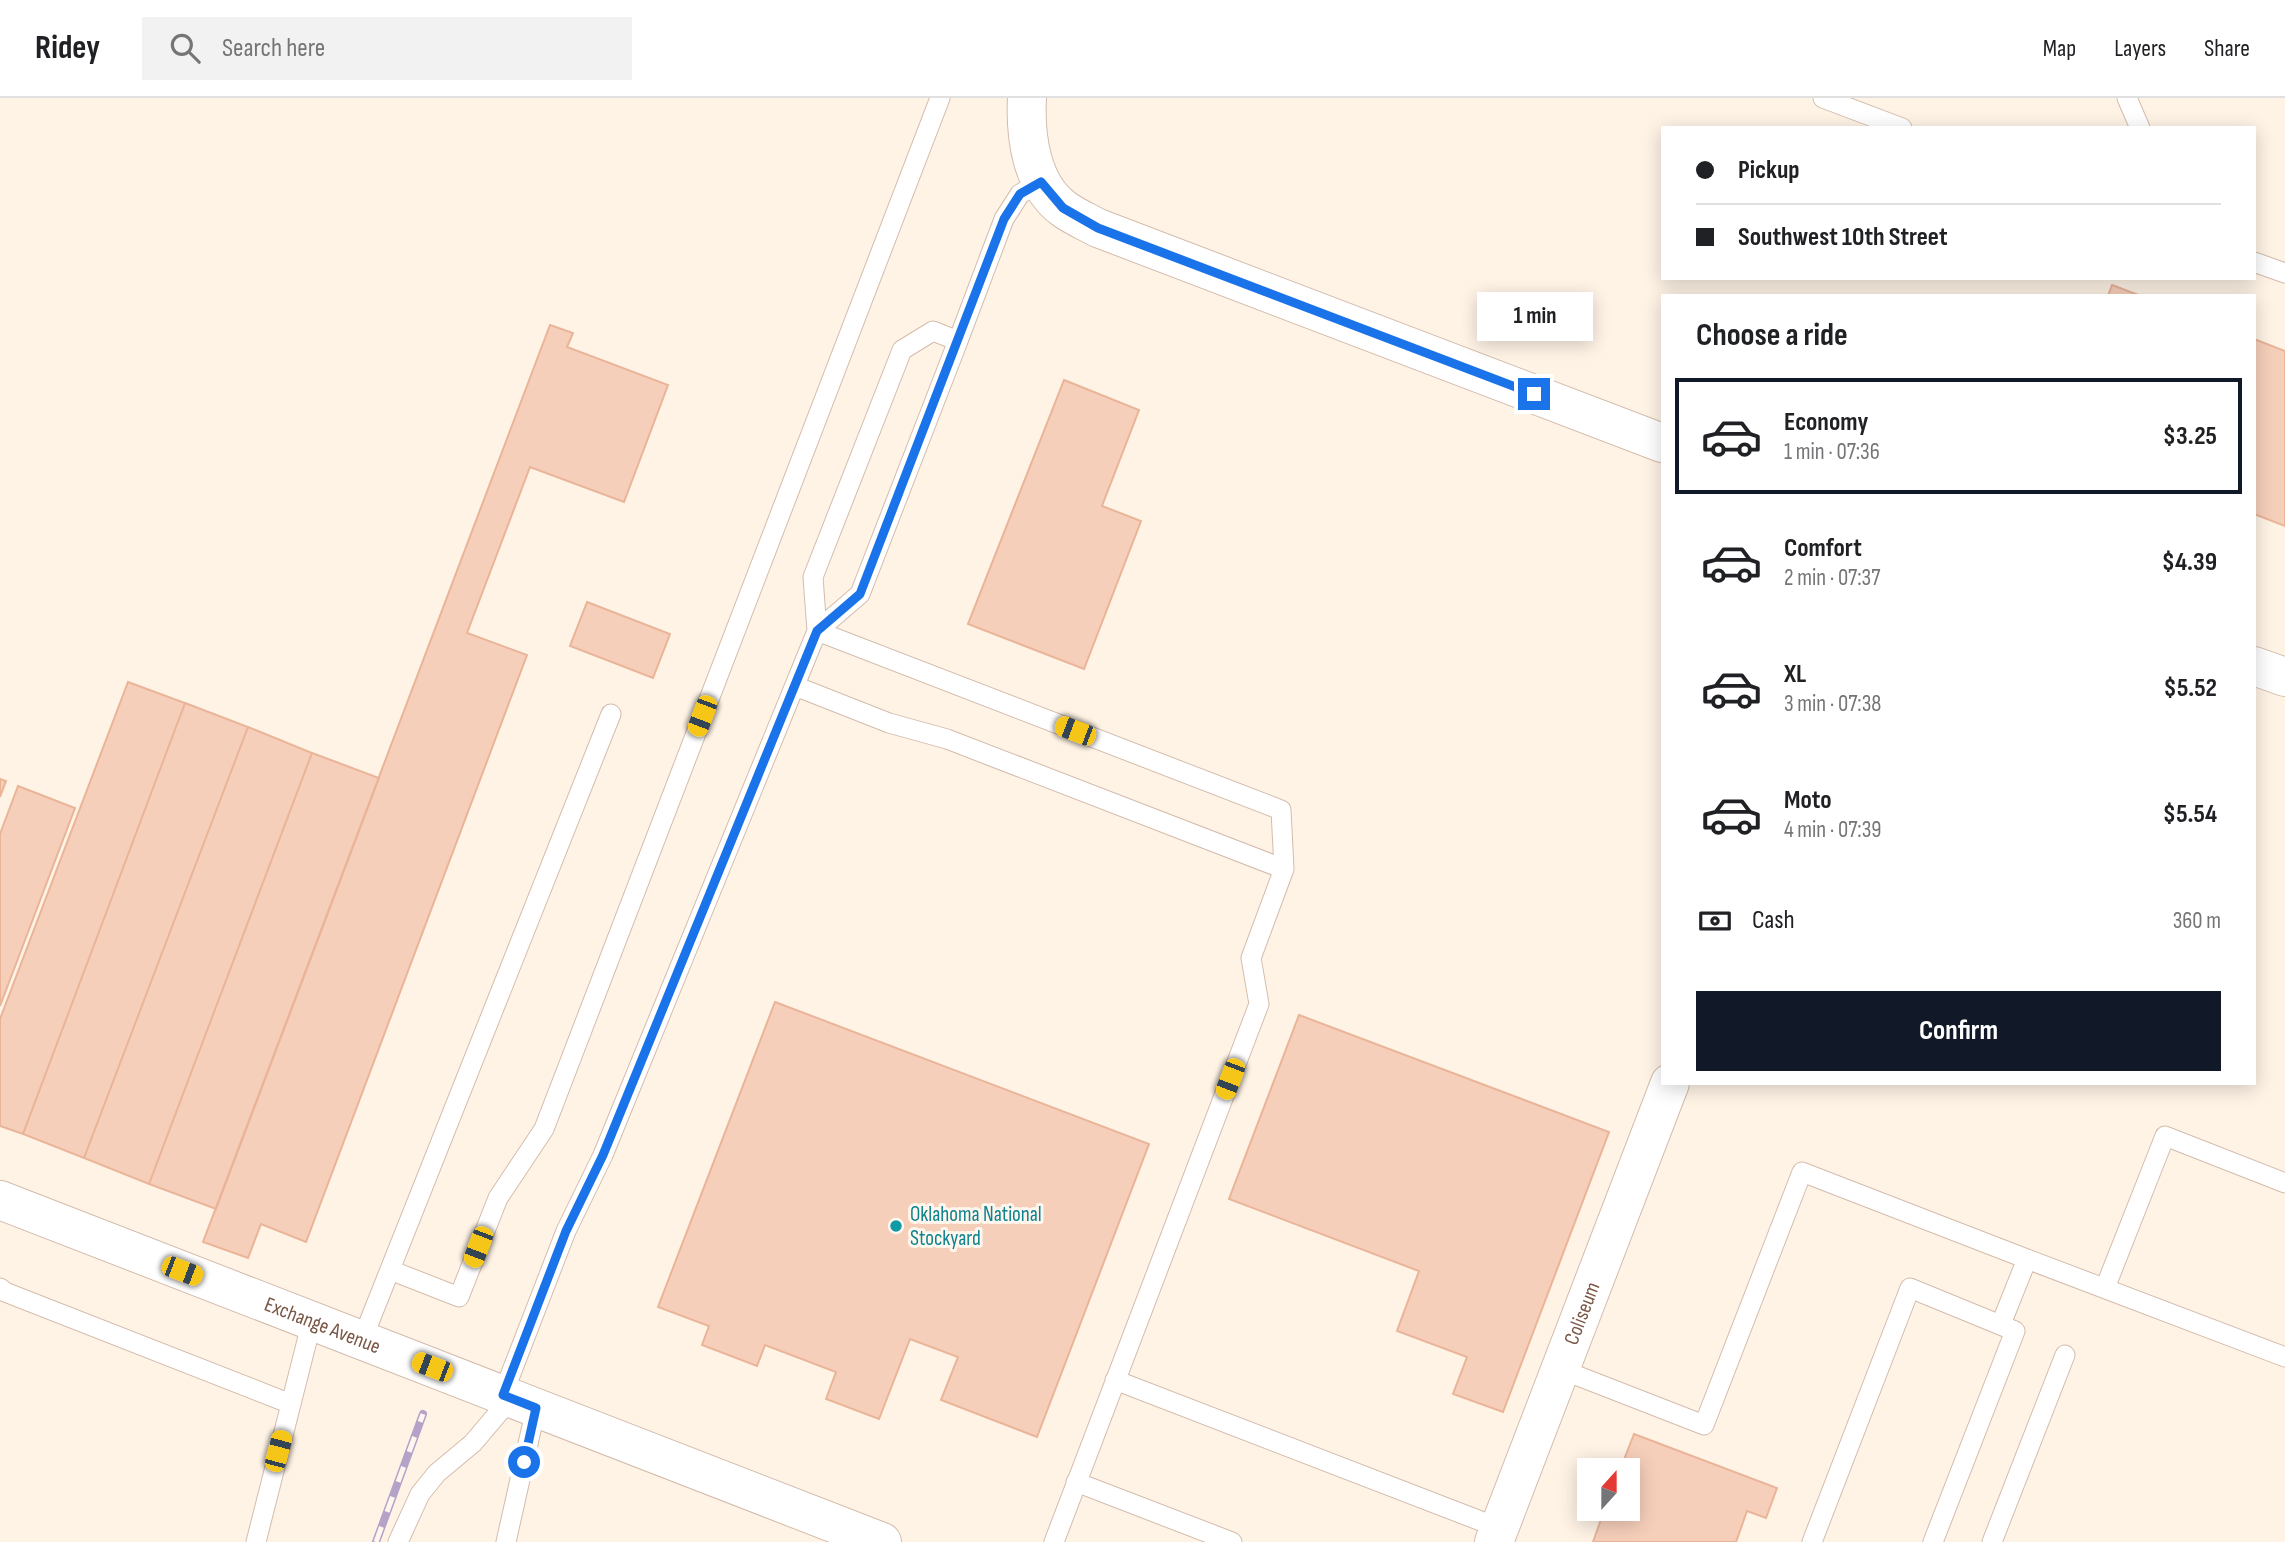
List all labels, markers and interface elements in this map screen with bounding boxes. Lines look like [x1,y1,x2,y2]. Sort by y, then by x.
search box [142,17,632,80]
text: Ridey [35,28,100,68]
icon: search [166,29,204,67]
text: Search here [222,33,325,64]
text: Map [2043,34,2076,63]
text: Layers [2114,34,2166,63]
text: Share [2204,34,2250,63]
text: Pickup [1738,155,1800,186]
text: Southwest 10th Street [1738,222,1948,253]
callout: 1 min [1476,292,1592,342]
text: 1 min [1514,302,1556,330]
text: Choose a ride [1696,316,1848,355]
route end [1518,378,1550,410]
icon: car [1700,405,1763,468]
text: Economy [1784,407,1868,438]
text: $3.25 [2163,421,2217,452]
text: 1 min · 07:36 [1784,438,1880,466]
icon: car [1700,531,1763,594]
text: Comfort [1784,533,1862,564]
text: $4.39 [2162,547,2217,578]
text: 2 min · 07:37 [1784,564,1880,592]
icon: car [1700,657,1763,720]
text: XL [1784,659,1806,690]
text: $5.52 [2164,673,2217,704]
text: 3 min · 07:38 [1784,690,1881,718]
car [685,693,720,739]
car [1052,714,1099,748]
icon: car [1700,783,1763,846]
text: Moto [1784,785,1832,816]
text: $5.54 [2163,799,2217,830]
text: 4 min · 07:39 [1784,816,1881,844]
icon: cash [1696,902,1734,940]
text: Cash [1752,905,1795,936]
text: 360 m [2173,907,2221,935]
button: Confirm [1696,991,2221,1071]
car [1213,1056,1248,1102]
place label: Oklahoma National Stockyard [910,1202,1042,1251]
marker: Oklahoma National Stockyard [888,1218,904,1234]
car [461,1224,496,1270]
car [159,1254,206,1288]
street label: Coliseum [1559,1278,1606,1348]
street label: Exchange Avenue [261,1292,384,1359]
car [409,1350,456,1384]
car [263,1428,294,1474]
route start [508,1446,540,1478]
north arrow [1577,1458,1640,1521]
map controls [1577,1458,1640,1521]

